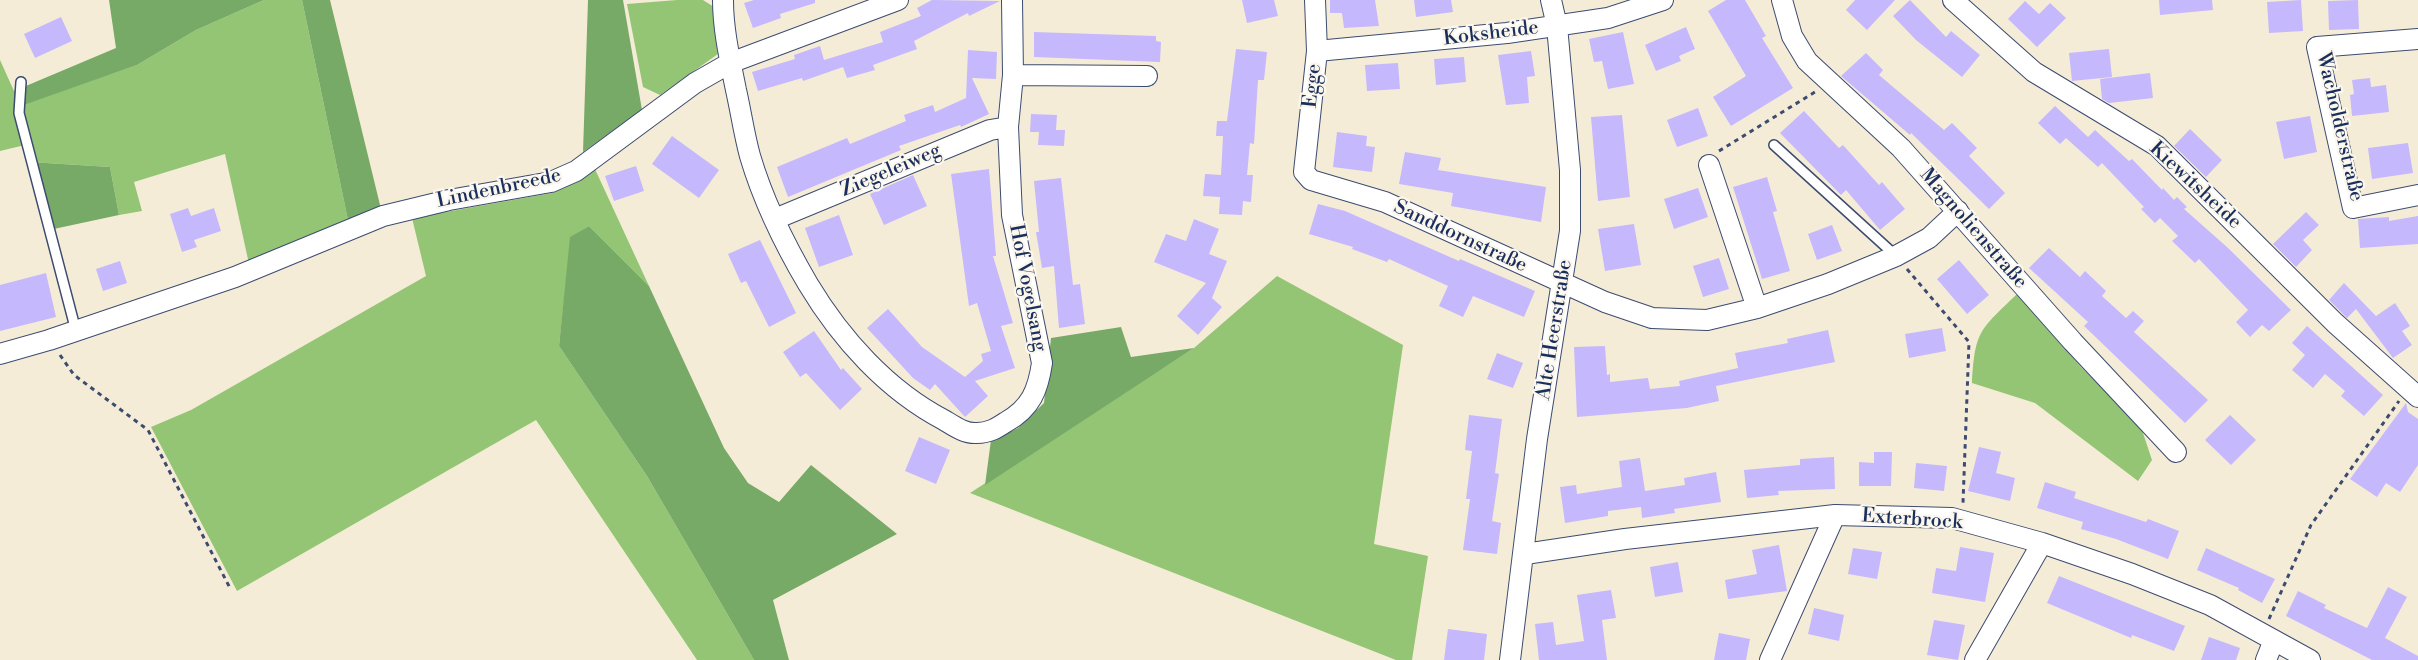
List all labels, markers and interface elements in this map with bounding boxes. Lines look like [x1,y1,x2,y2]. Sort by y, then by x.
street label: Koksheide [1442,16,1540,52]
street label: Wacholderstraße [2310,50,2368,204]
street label: Egge [1299,63,1327,109]
street label: Kiewitsheide [2144,137,2246,235]
street label: Ziegeleiweg [837,139,945,203]
street label: Lindenbreede [435,164,563,214]
street label: Magnolienstraße [1914,164,2032,294]
street label: Sanddornstraße [1390,196,1530,278]
street label: Hof Vogelsang [1003,222,1051,354]
street label: Alte Heerstraße [1532,258,1578,402]
street label: Exterbrock [1861,505,1963,535]

